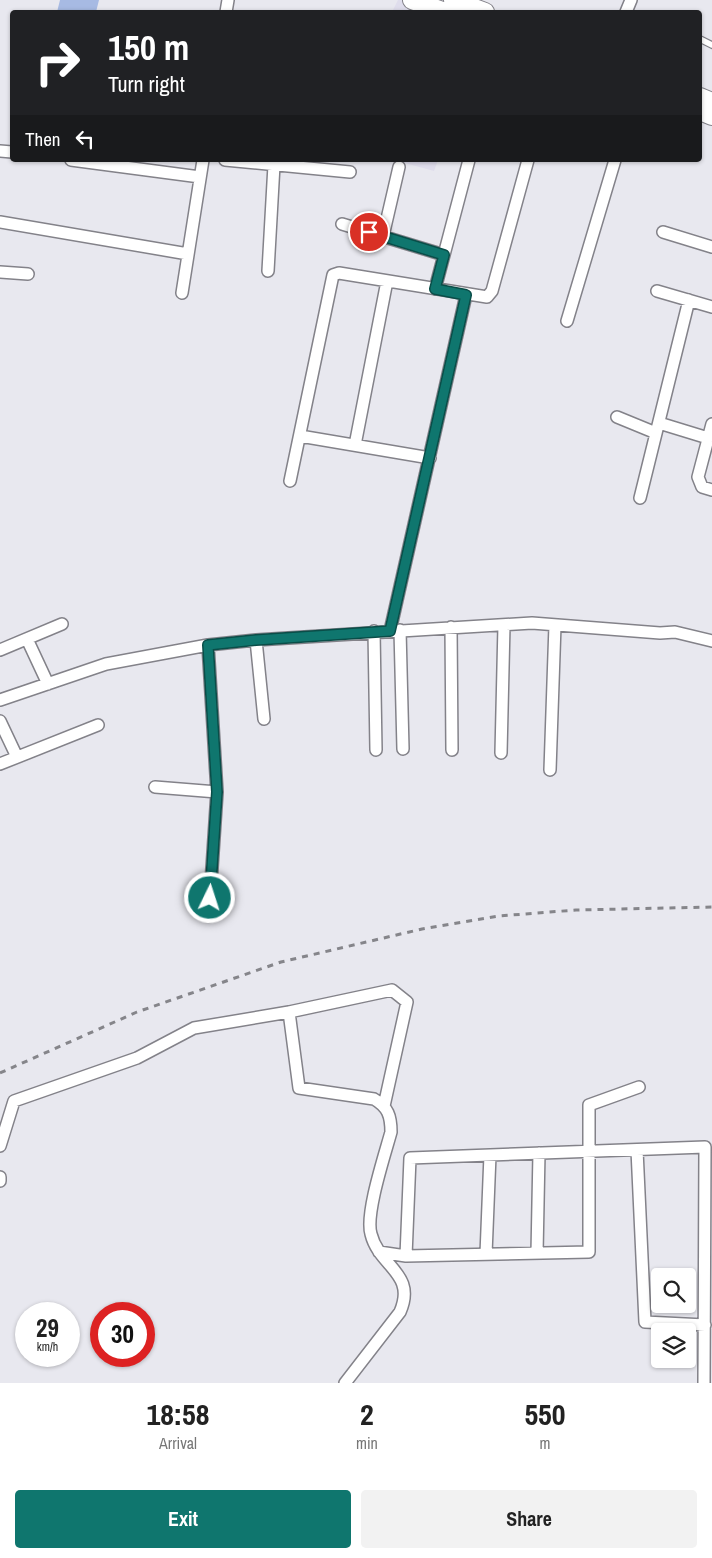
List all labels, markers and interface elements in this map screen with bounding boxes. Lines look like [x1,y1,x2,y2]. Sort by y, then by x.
text: 150 m [108,24,189,71]
icon: right [25,30,90,95]
text: Turn right [108,69,185,99]
icon: left [71,125,99,153]
text: Then [25,126,61,152]
pin [348,211,390,253]
icon: arrive [355,218,383,246]
position arrow [183,871,235,923]
map controls [651,1268,696,1368]
button: search [651,1268,696,1313]
speed limit sign: 30 [90,1302,155,1367]
text: 29 [36,1311,59,1345]
button: layers [651,1323,696,1368]
text: km/h [37,1339,58,1355]
text: 18:58 [147,1394,209,1434]
text: 2 [360,1394,374,1434]
text: 550 [524,1394,565,1434]
text: Arrival [159,1432,197,1454]
text: min [356,1432,378,1454]
text: m [539,1432,550,1454]
button: Exit [15,1490,351,1548]
button: Share [361,1490,697,1548]

